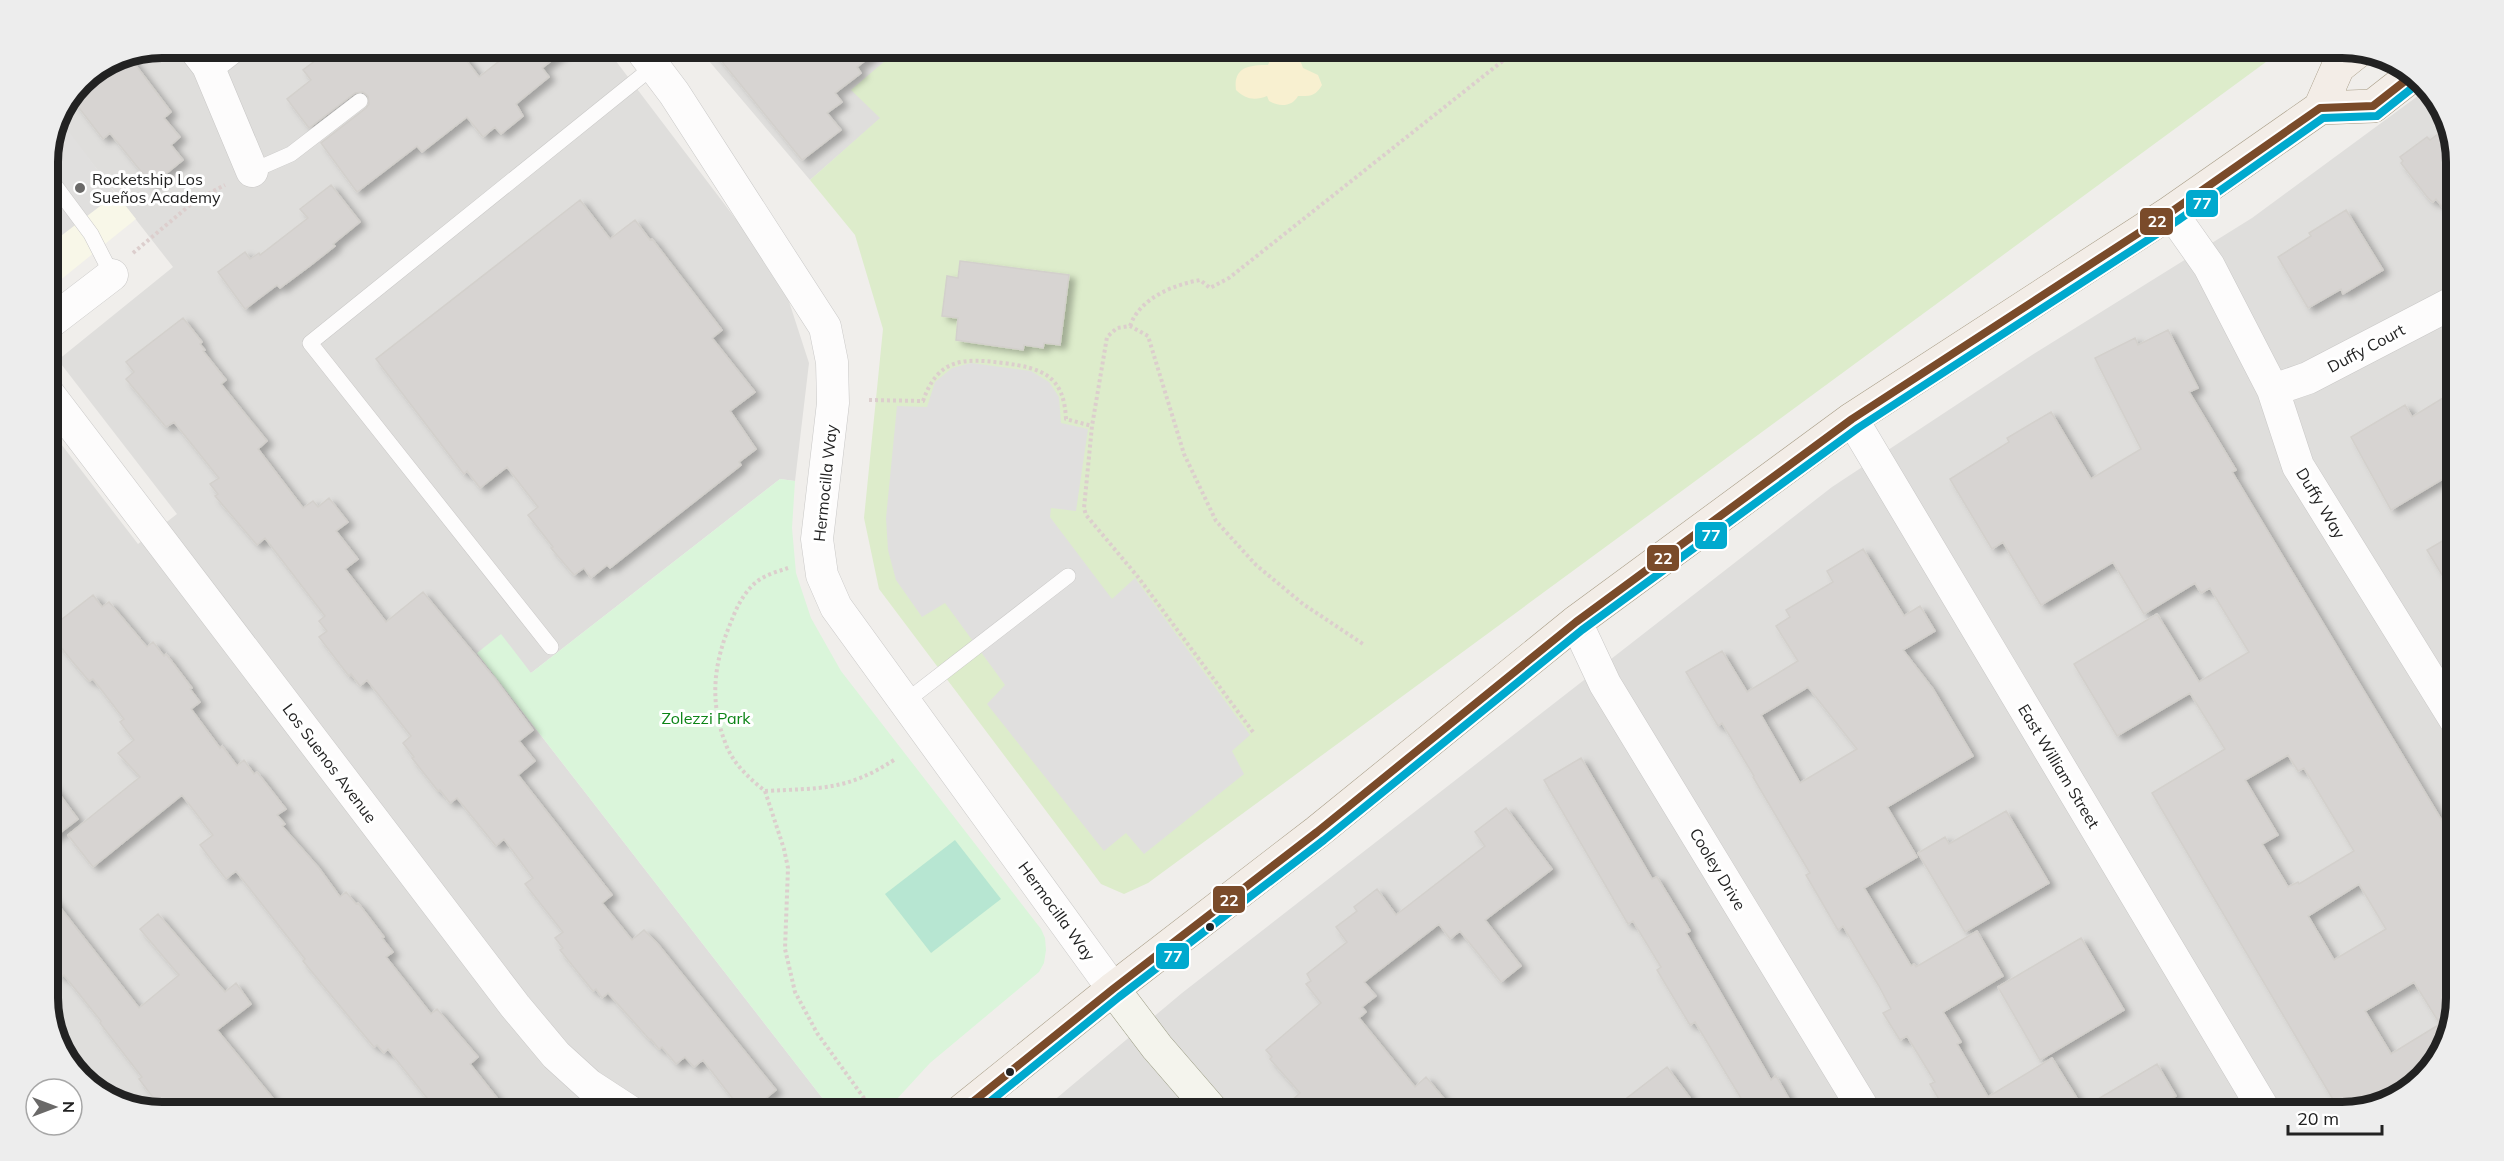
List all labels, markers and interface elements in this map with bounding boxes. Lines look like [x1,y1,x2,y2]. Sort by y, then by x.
place label: Rocketship Los Sueños Academy [92,169,221,207]
marker: Rocketship Los Sueños Academy [73,181,87,195]
line badge: 77 [2185,189,2219,218]
text: 77 [2192,193,2212,213]
line badge: 22 [2139,207,2174,236]
text: 22 [2147,211,2167,231]
street label: Duffy Court [2324,319,2409,377]
street label: Hermocilla Way [809,423,841,543]
street label: Duffy Way [2292,464,2350,543]
line badge: 77 [1694,521,1728,550]
text: 77 [1701,525,1721,545]
line badge: 22 [1646,544,1680,572]
text: 22 [1653,548,1673,568]
street label: Los Suenos Avenue [279,699,381,827]
street label: East William Street [2014,700,2104,832]
park label: Zolezzi Park [661,708,751,728]
street label: Cooley Drive [1686,824,1750,914]
street label: Hermocilla Way [1014,857,1100,965]
line badge: 22 [1212,885,1246,914]
text: 22 [1219,890,1239,910]
unlabelled marker [1204,921,1216,933]
line badge: 77 [1155,942,1190,970]
text: 77 [1163,946,1183,966]
unlabelled marker [1004,1066,1016,1078]
north arrow [24,1077,84,1137]
scale bar [2288,1098,2382,1136]
text: N [59,1101,79,1113]
text: 20 m [2297,1107,2339,1130]

